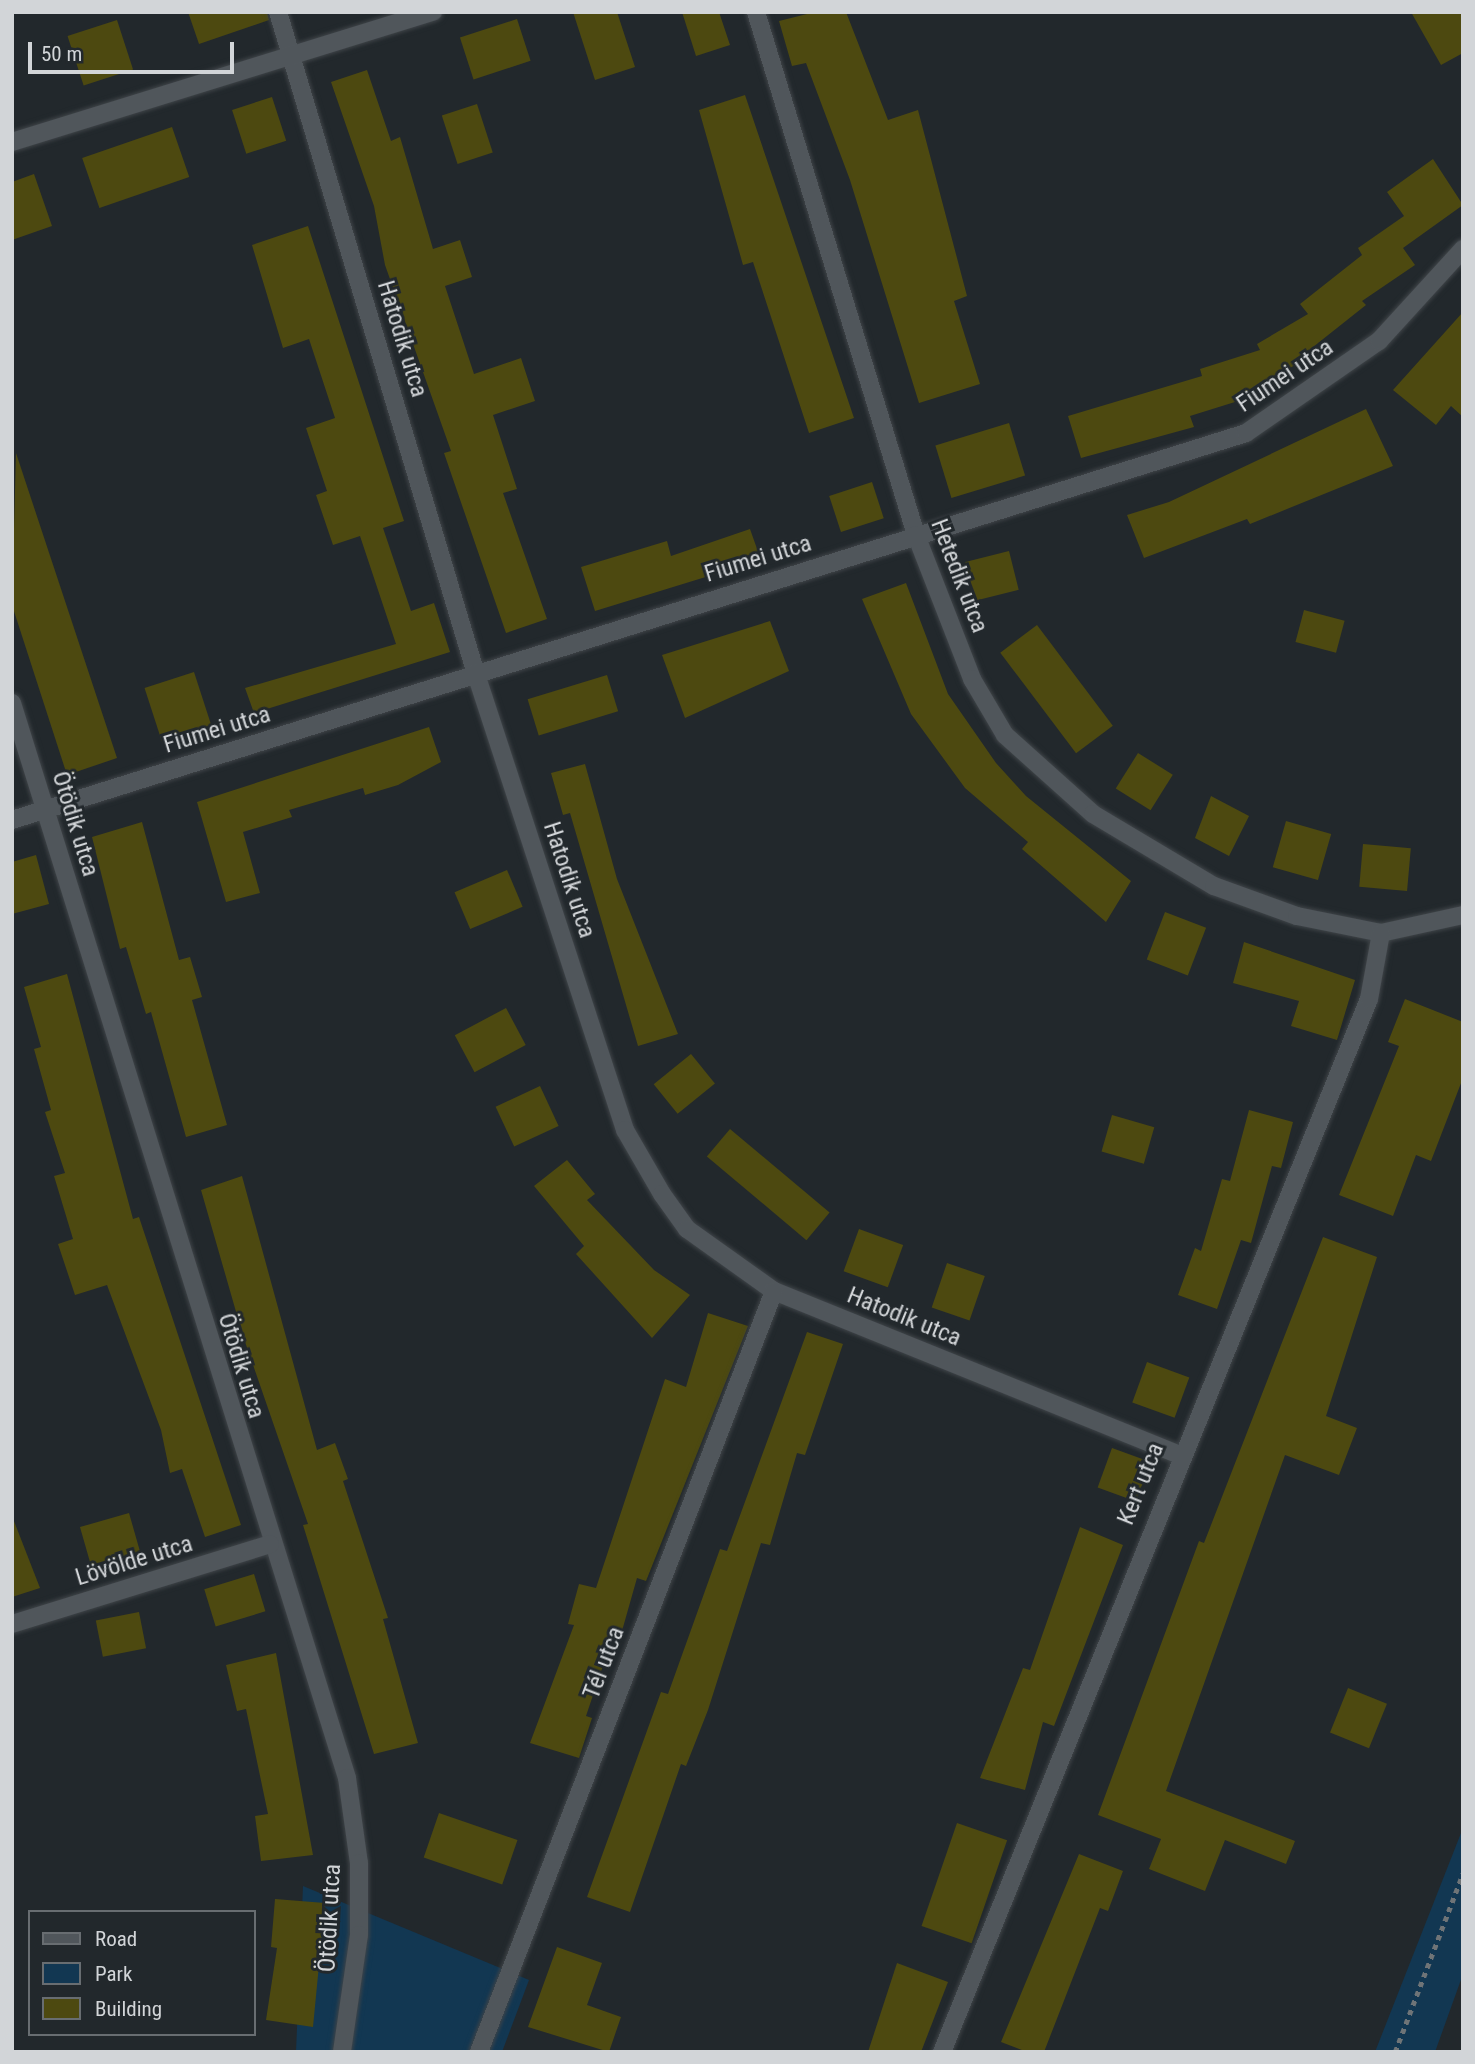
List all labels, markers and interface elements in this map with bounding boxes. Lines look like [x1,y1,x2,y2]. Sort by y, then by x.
scale bar [32,28,238,72]
text: 50 m [41,42,82,66]
street label: Hatodik utca [371,277,433,401]
street label: Fiumei utca [1231,333,1339,419]
street label: Hetedik utca [924,515,994,637]
street label: Fiumei utca [701,529,815,589]
street label: Fiumei utca [160,700,274,760]
street label: Ötödik utca [45,768,105,880]
street label: Hatodik utca [537,818,601,942]
street label: Hatodik utca [843,1281,965,1353]
street label: Ötödik utca [211,1310,271,1422]
street label: Kert utca [1112,1439,1170,1529]
street label: Lövölde utca [72,1530,196,1592]
street label: Tél utca [577,1623,631,1703]
street label: Ötödik utca [313,1863,347,1973]
legend [28,1910,256,2036]
text: Road [95,1927,137,1951]
text: Park [95,1962,132,1986]
text: Building [95,1997,162,2021]

